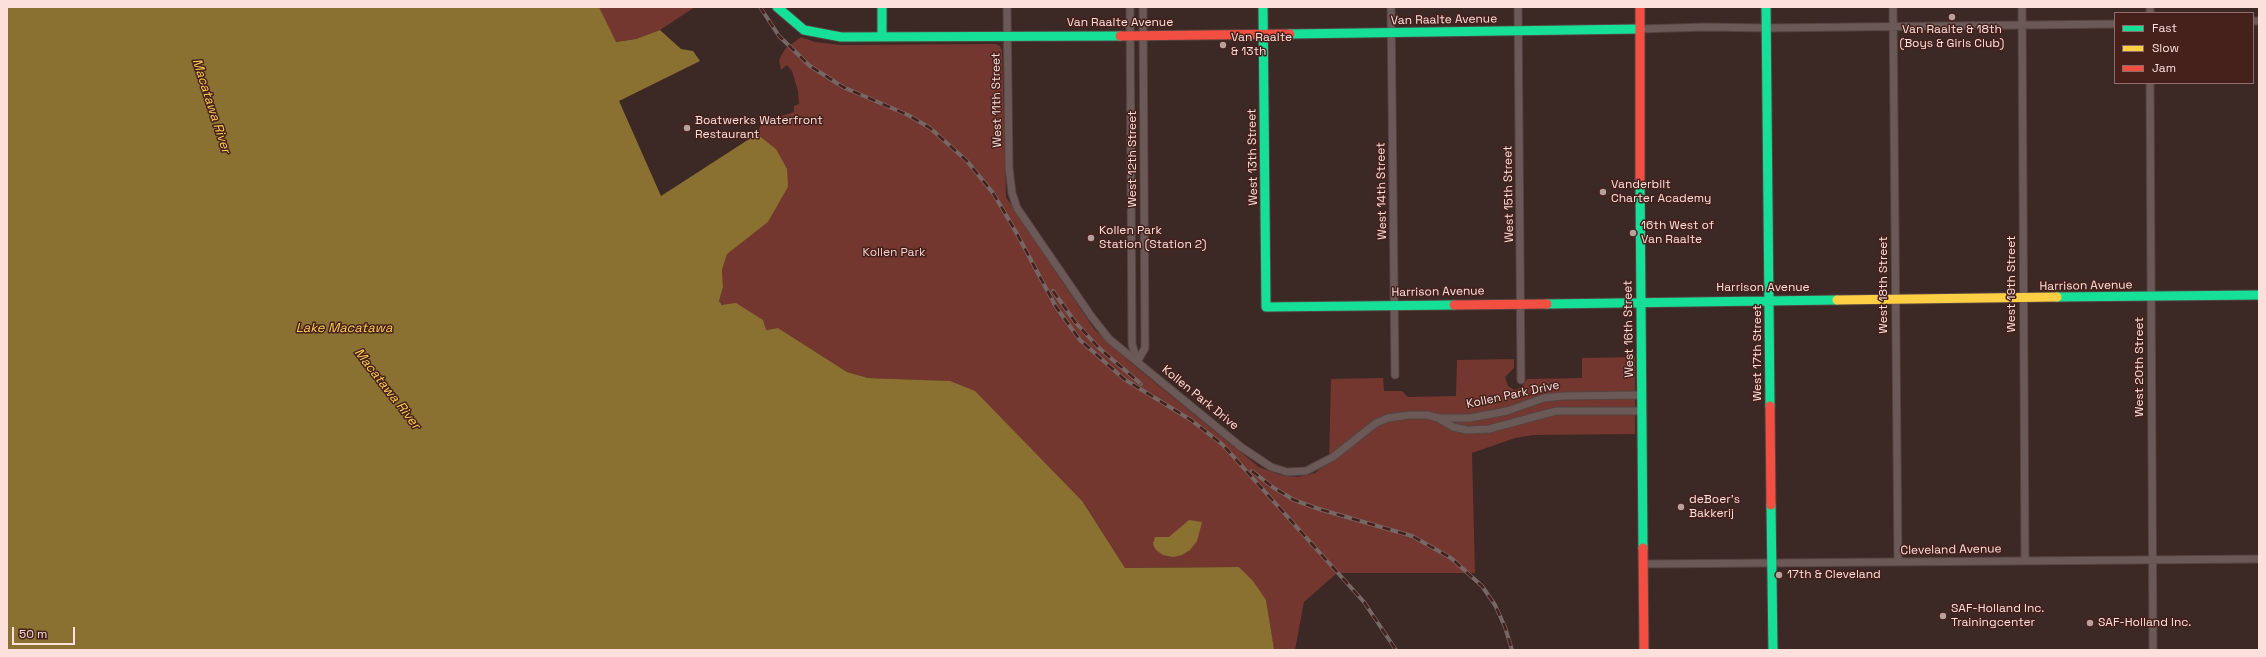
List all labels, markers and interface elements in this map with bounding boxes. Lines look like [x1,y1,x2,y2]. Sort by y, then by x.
street label: Van Raalte Avenue [1391,12,1497,28]
marker: Van Raalte & 18th (Boys & Girls Club) [1947,12,1957,22]
legend [2114,12,2254,84]
street label: Van Raalte Avenue [1067,16,1173,30]
text: Fast [2152,20,2177,36]
place label: Van Raalte & 18th (Boys & Girls Club) [1900,23,2004,51]
place label: Van Raalte & 13th [1231,31,1292,59]
marker: Van Raalte & 13th [1218,40,1228,50]
text: Slow [2152,40,2179,56]
street label: West 11th Street [989,52,1005,148]
water label: Macatawa River [188,57,234,155]
text: Jam [2152,60,2176,76]
street label: West 13th Street [1245,108,1261,206]
street label: West 12th Street [1126,110,1140,208]
place label: Boatwerks Waterfront Restaurant [695,114,823,142]
marker: Boatwerks Waterfront Restaurant [682,123,692,133]
street label: West 14th Street [1374,142,1390,240]
street label: West 15th Street [1501,145,1517,243]
place label: Vanderbilt Charter Academy [1611,178,1711,206]
marker: Vanderbilt Charter Academy [1598,187,1608,197]
place label: 16th West of Van Raalte [1641,219,1714,247]
place label: Kollen Park Station (Station 2) [1099,224,1207,252]
marker: 16th West of Van Raalte [1628,228,1638,238]
marker: Kollen Park Station (Station 2) [1086,233,1096,243]
street label: West 19th Street [2005,235,2019,333]
street label: West 18th Street [1877,236,1891,334]
park label: Kollen Park [863,246,925,260]
street label: Harrison Avenue [2039,278,2133,294]
street label: West 16th Street [1621,280,1637,378]
street label: Harrison Avenue [1716,281,1810,295]
street label: Harrison Avenue [1391,284,1485,300]
street label: West 17th Street [1751,305,1765,401]
street label: West 20th Street [2133,317,2147,417]
water label: Lake Macatawa [296,320,392,336]
water label: Macatawa River [351,345,423,433]
street label: Kollen Park Drive [1159,363,1241,433]
street label: Kollen Park Drive [1465,378,1561,412]
place label: deBoer's Bakkerij [1689,493,1740,521]
marker: deBoer's Bakkerij [1676,502,1686,512]
street label: Cleveland Avenue [1900,542,2002,558]
place label: 17th & Cleveland [1787,568,1881,582]
marker: 17th & Cleveland [1774,570,1784,580]
place label: SAF-Holland Inc. Trainingcenter [1951,602,2044,630]
marker: SAF-Holland Inc. Trainingcenter [1938,611,1948,621]
place label: SAF-Holland Inc. [2098,616,2191,630]
marker: SAF-Holland Inc. [2085,618,2095,628]
scale bar [14,619,77,645]
text: 50 m [19,626,47,642]

